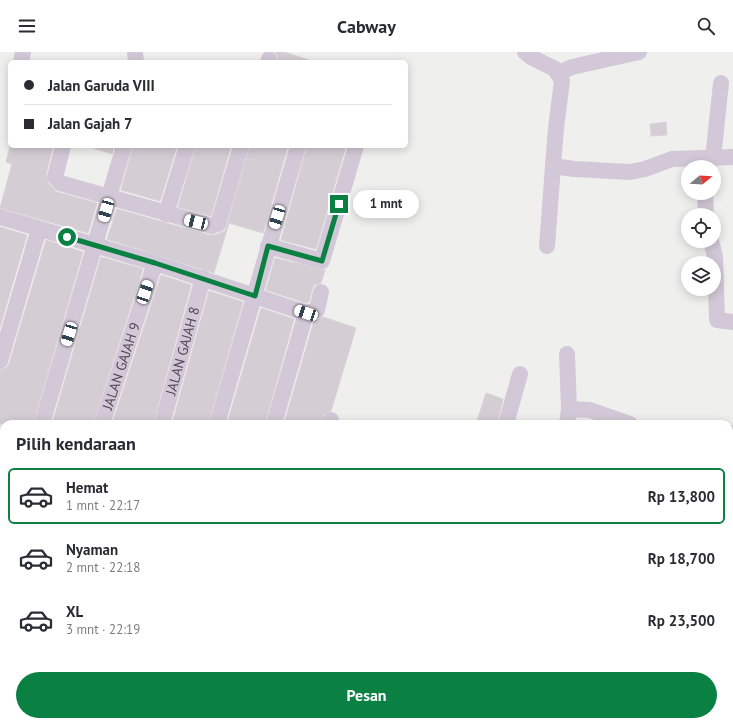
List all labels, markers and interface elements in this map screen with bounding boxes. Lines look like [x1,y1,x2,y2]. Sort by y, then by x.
icon: menu [16,15,38,37]
text: Cabway [337,15,396,38]
icon: search [695,15,717,37]
text: Jalan Garuda VIII [48,76,155,95]
text: Jalan Gajah 7 [48,114,133,133]
north arrow [681,160,721,200]
map controls [681,160,721,296]
callout: 1 mnt [353,190,419,218]
route end [330,195,348,213]
text: 1 mnt [370,195,402,212]
car [97,197,115,223]
car [268,204,286,230]
button: locate [681,208,721,248]
car [183,213,209,231]
route start [58,228,76,246]
button: layers [681,256,721,296]
car [136,279,154,305]
car [293,304,319,322]
street label: JALAN GAJAH 8 [161,305,203,398]
street label: JALAN GAJAH 9 [98,320,144,413]
car [60,321,78,347]
text: Pilih kendaraan [16,432,136,455]
icon: car [18,478,54,514]
text: Hemat [66,478,108,497]
text: Rp 13,800 [648,487,715,506]
text: 1 mnt · 22:17 [66,497,140,514]
icon: car [18,540,54,576]
text: Nyaman [66,540,118,559]
text: Rp 18,700 [648,549,715,568]
text: 2 mnt · 22:18 [66,559,140,576]
icon: car [18,602,54,638]
text: XL [66,602,83,621]
text: Rp 23,500 [648,611,715,630]
text: 3 mnt · 22:19 [66,621,140,638]
button: Pesan [16,672,717,718]

